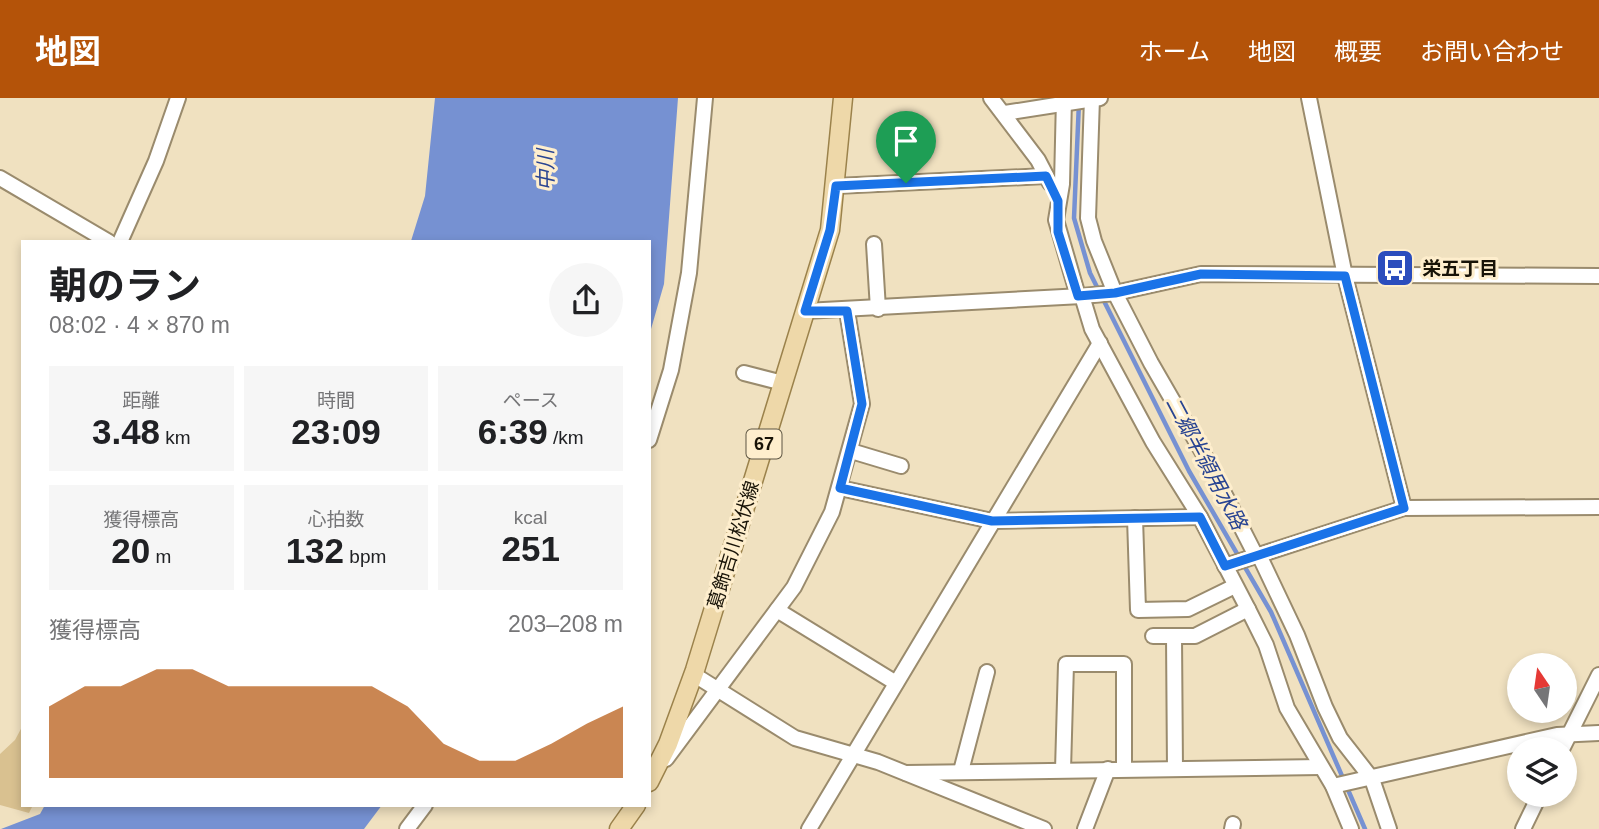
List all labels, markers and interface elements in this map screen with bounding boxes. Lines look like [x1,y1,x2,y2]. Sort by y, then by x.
text: 地図 [35,33,101,70]
text: ホーム [1139,38,1210,65]
text: 地図 [1248,38,1296,65]
text: 概要 [1334,38,1382,65]
text: お問い合わせ [1420,38,1564,65]
pin [876,111,936,183]
icon: arrive [887,122,925,160]
water label: 中川 [534,147,557,191]
bus stop icon: 栄五丁目 [1374,247,1416,289]
place label: 栄五丁目 [1422,258,1498,279]
button: share [549,263,623,337]
text: 朝のラン [49,265,201,307]
text: 08:02 · 4 × 870 m [49,312,230,338]
text: 距離 [122,390,160,411]
text: 時間 [317,390,355,411]
text: ペース [503,390,559,411]
water label: 二郷半領用水路 [1162,392,1252,535]
text: 3.48 [92,412,160,451]
text: 23:09 [291,412,381,451]
text: 6:39 [478,412,548,451]
text: km [160,427,191,448]
text: /km [548,427,584,448]
road number: 67 [746,430,782,458]
street label: 葛飾吉川松伏線 [704,478,763,612]
text: kcal [514,507,548,528]
text: 獲得標高 [103,509,179,530]
text: 心拍数 [307,509,365,530]
text: 251 [501,529,560,568]
text: 20 [111,531,150,570]
text: 132 [286,531,344,570]
text: m [150,546,171,567]
text: bpm [344,546,386,567]
text: 203–208 m [508,611,623,637]
text: 獲得標高 [49,617,141,643]
north arrow [1507,653,1577,723]
map controls [1507,653,1577,807]
button: layers [1507,737,1577,807]

